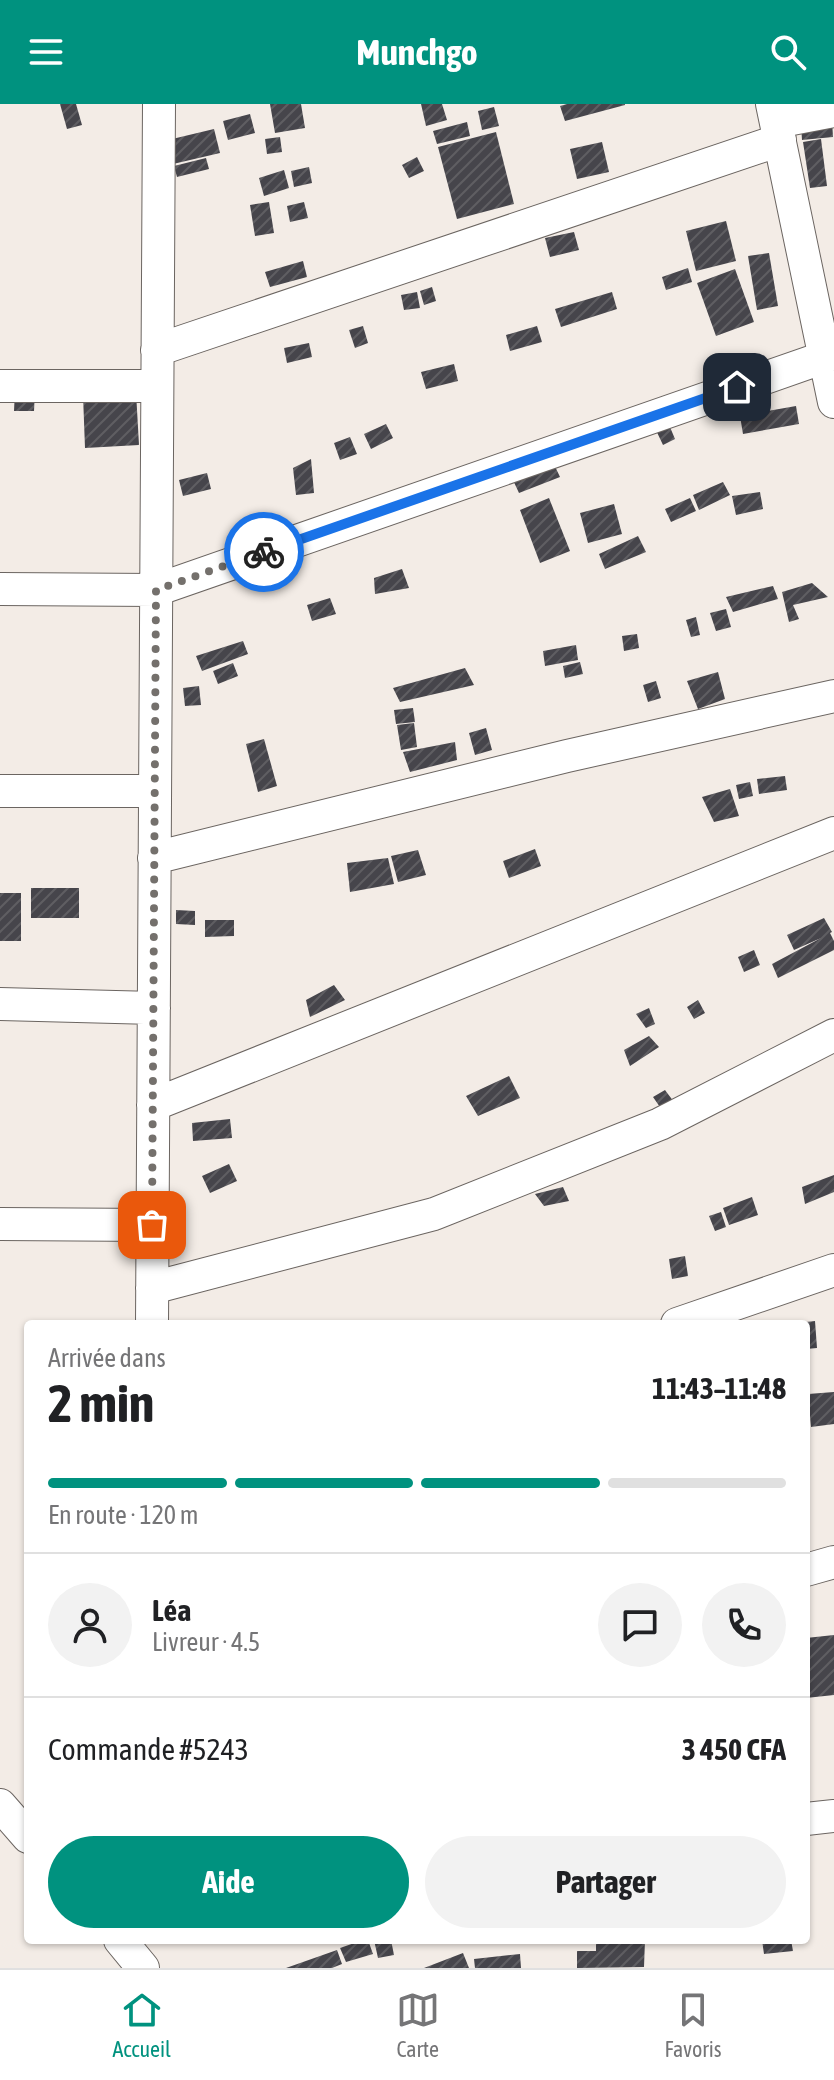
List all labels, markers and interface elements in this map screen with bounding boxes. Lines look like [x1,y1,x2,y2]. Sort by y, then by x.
icon: menu [24,30,68,74]
icon: search [766,30,810,74]
text: Munchgo [356,31,478,73]
pin [703,353,771,421]
icon: home [715,365,759,409]
courier [224,512,304,592]
icon: bike [242,530,286,574]
pin [118,1191,186,1259]
icon: bag [130,1203,174,1247]
text: Arrivée dans [48,1343,166,1373]
text: 11:43–11:48 [652,1371,786,1405]
text: 2 min [48,1373,154,1433]
text: En route · 120 m [48,1500,198,1530]
button: person [48,1583,132,1667]
button: chat [598,1583,682,1667]
button: phone [702,1583,786,1667]
text: Léa [152,1593,191,1627]
text: Livreur · 4.5 [152,1627,260,1657]
text: Commande #5243 [48,1732,249,1766]
text: 3 450 CFA [682,1732,786,1766]
button: Aide [48,1836,409,1928]
button: Partager [425,1836,786,1928]
tab: Accueil [112,1988,171,2062]
tab: Carte [396,1988,440,2062]
tab: Favoris [664,1988,722,2062]

